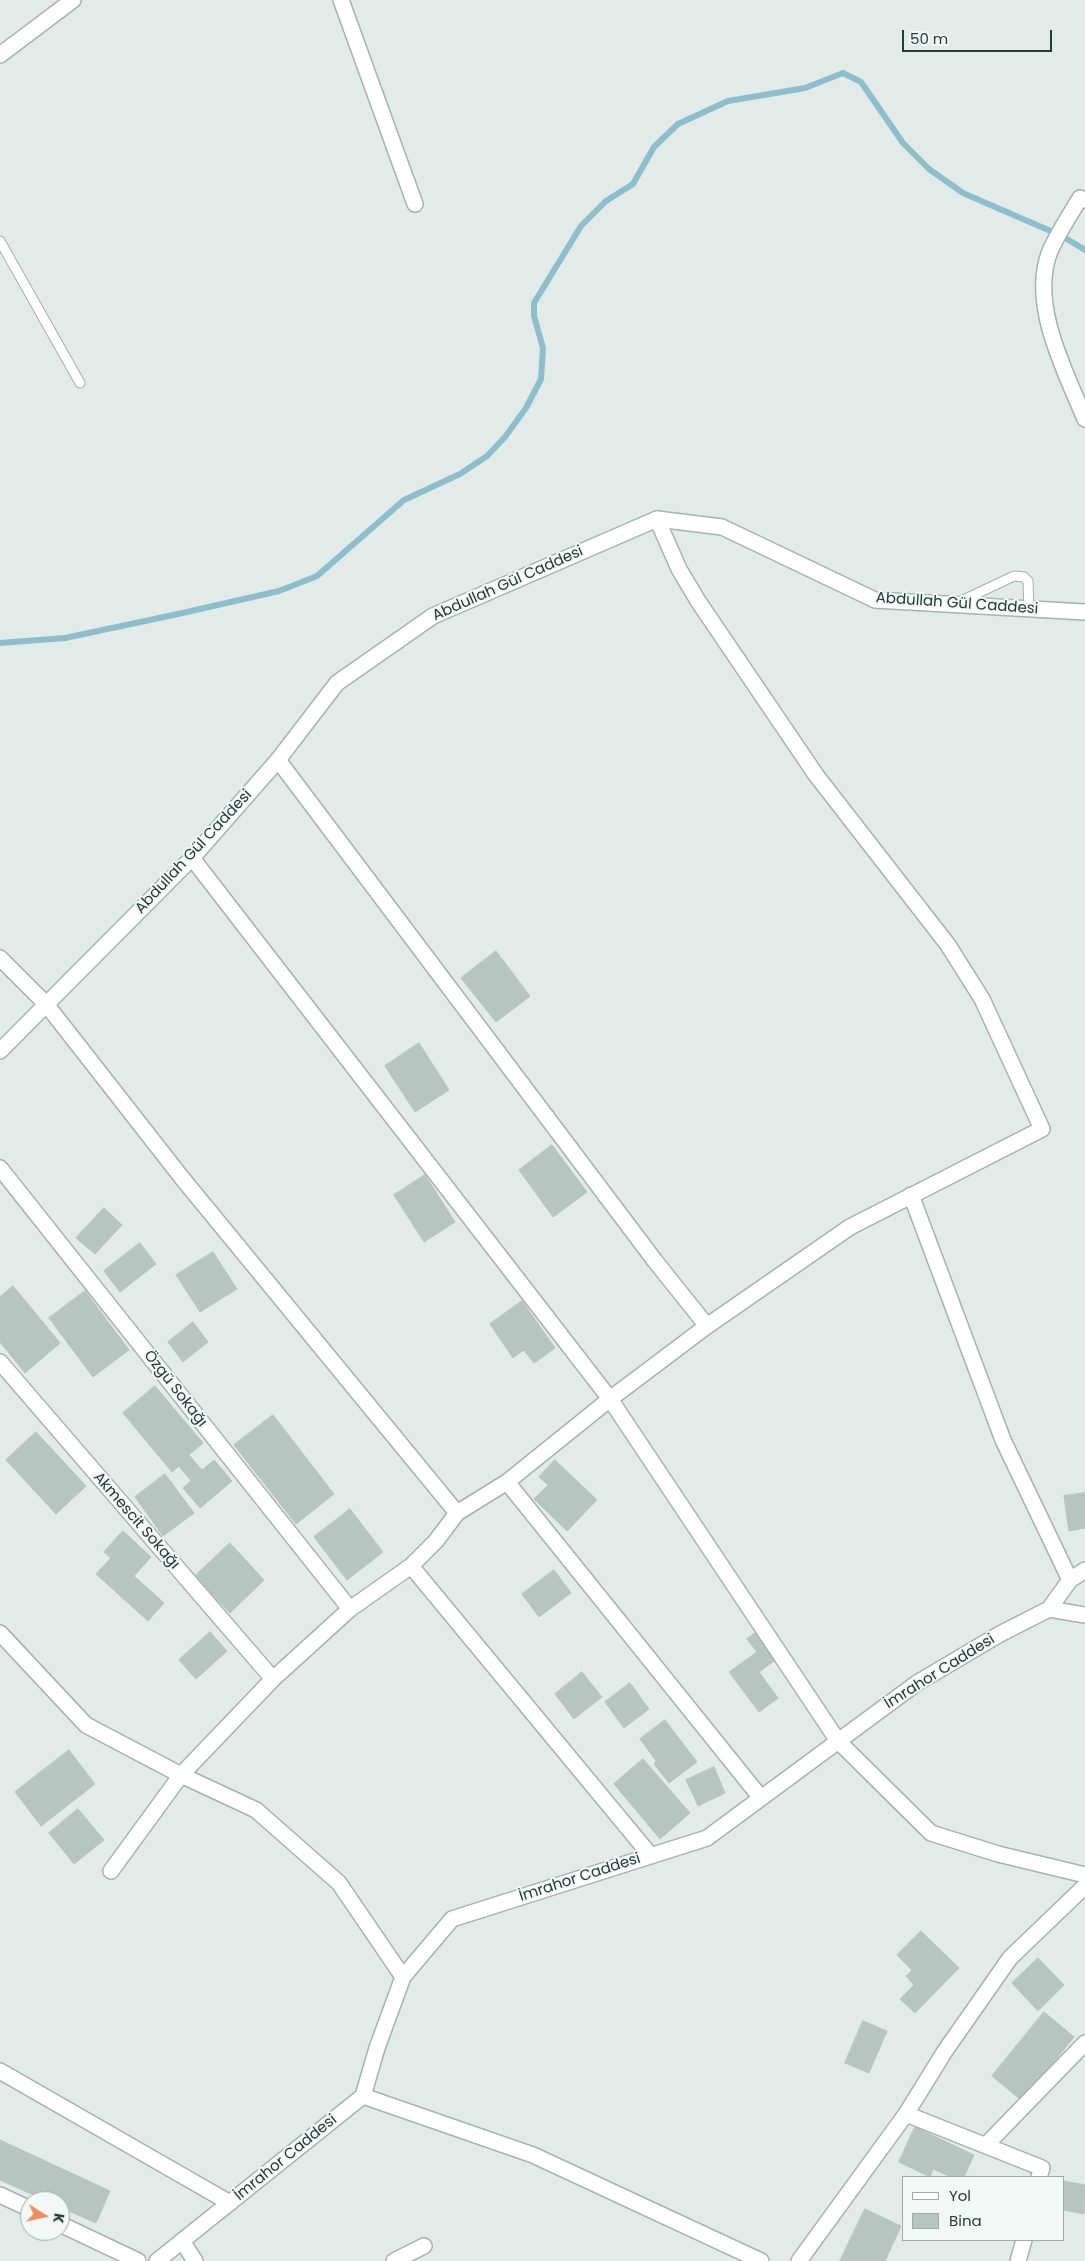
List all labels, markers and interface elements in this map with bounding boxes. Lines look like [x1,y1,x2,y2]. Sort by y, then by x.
scale bar [905,20,1055,52]
text: 50 m [910,28,948,49]
street label: Abdullah Gül Caddesi [430,543,586,625]
street label: Abdullah Gül Caddesi [875,589,1039,619]
street label: Abdullah Gül Caddesi [132,786,256,918]
street label: Özgü Sokağı [139,1347,211,1431]
street label: Akmescit Sokağı [89,1469,183,1573]
street label: İmrahor Caddesi [882,1631,998,1713]
street label: İmrahor Caddesi [517,1850,643,1906]
street label: İmrahor Caddesi [231,2111,341,2205]
legend [902,2176,1065,2241]
text: Yol [949,2185,971,2206]
north arrow [20,2191,70,2241]
text: Bina [949,2210,982,2231]
text: K [48,2212,69,2225]

